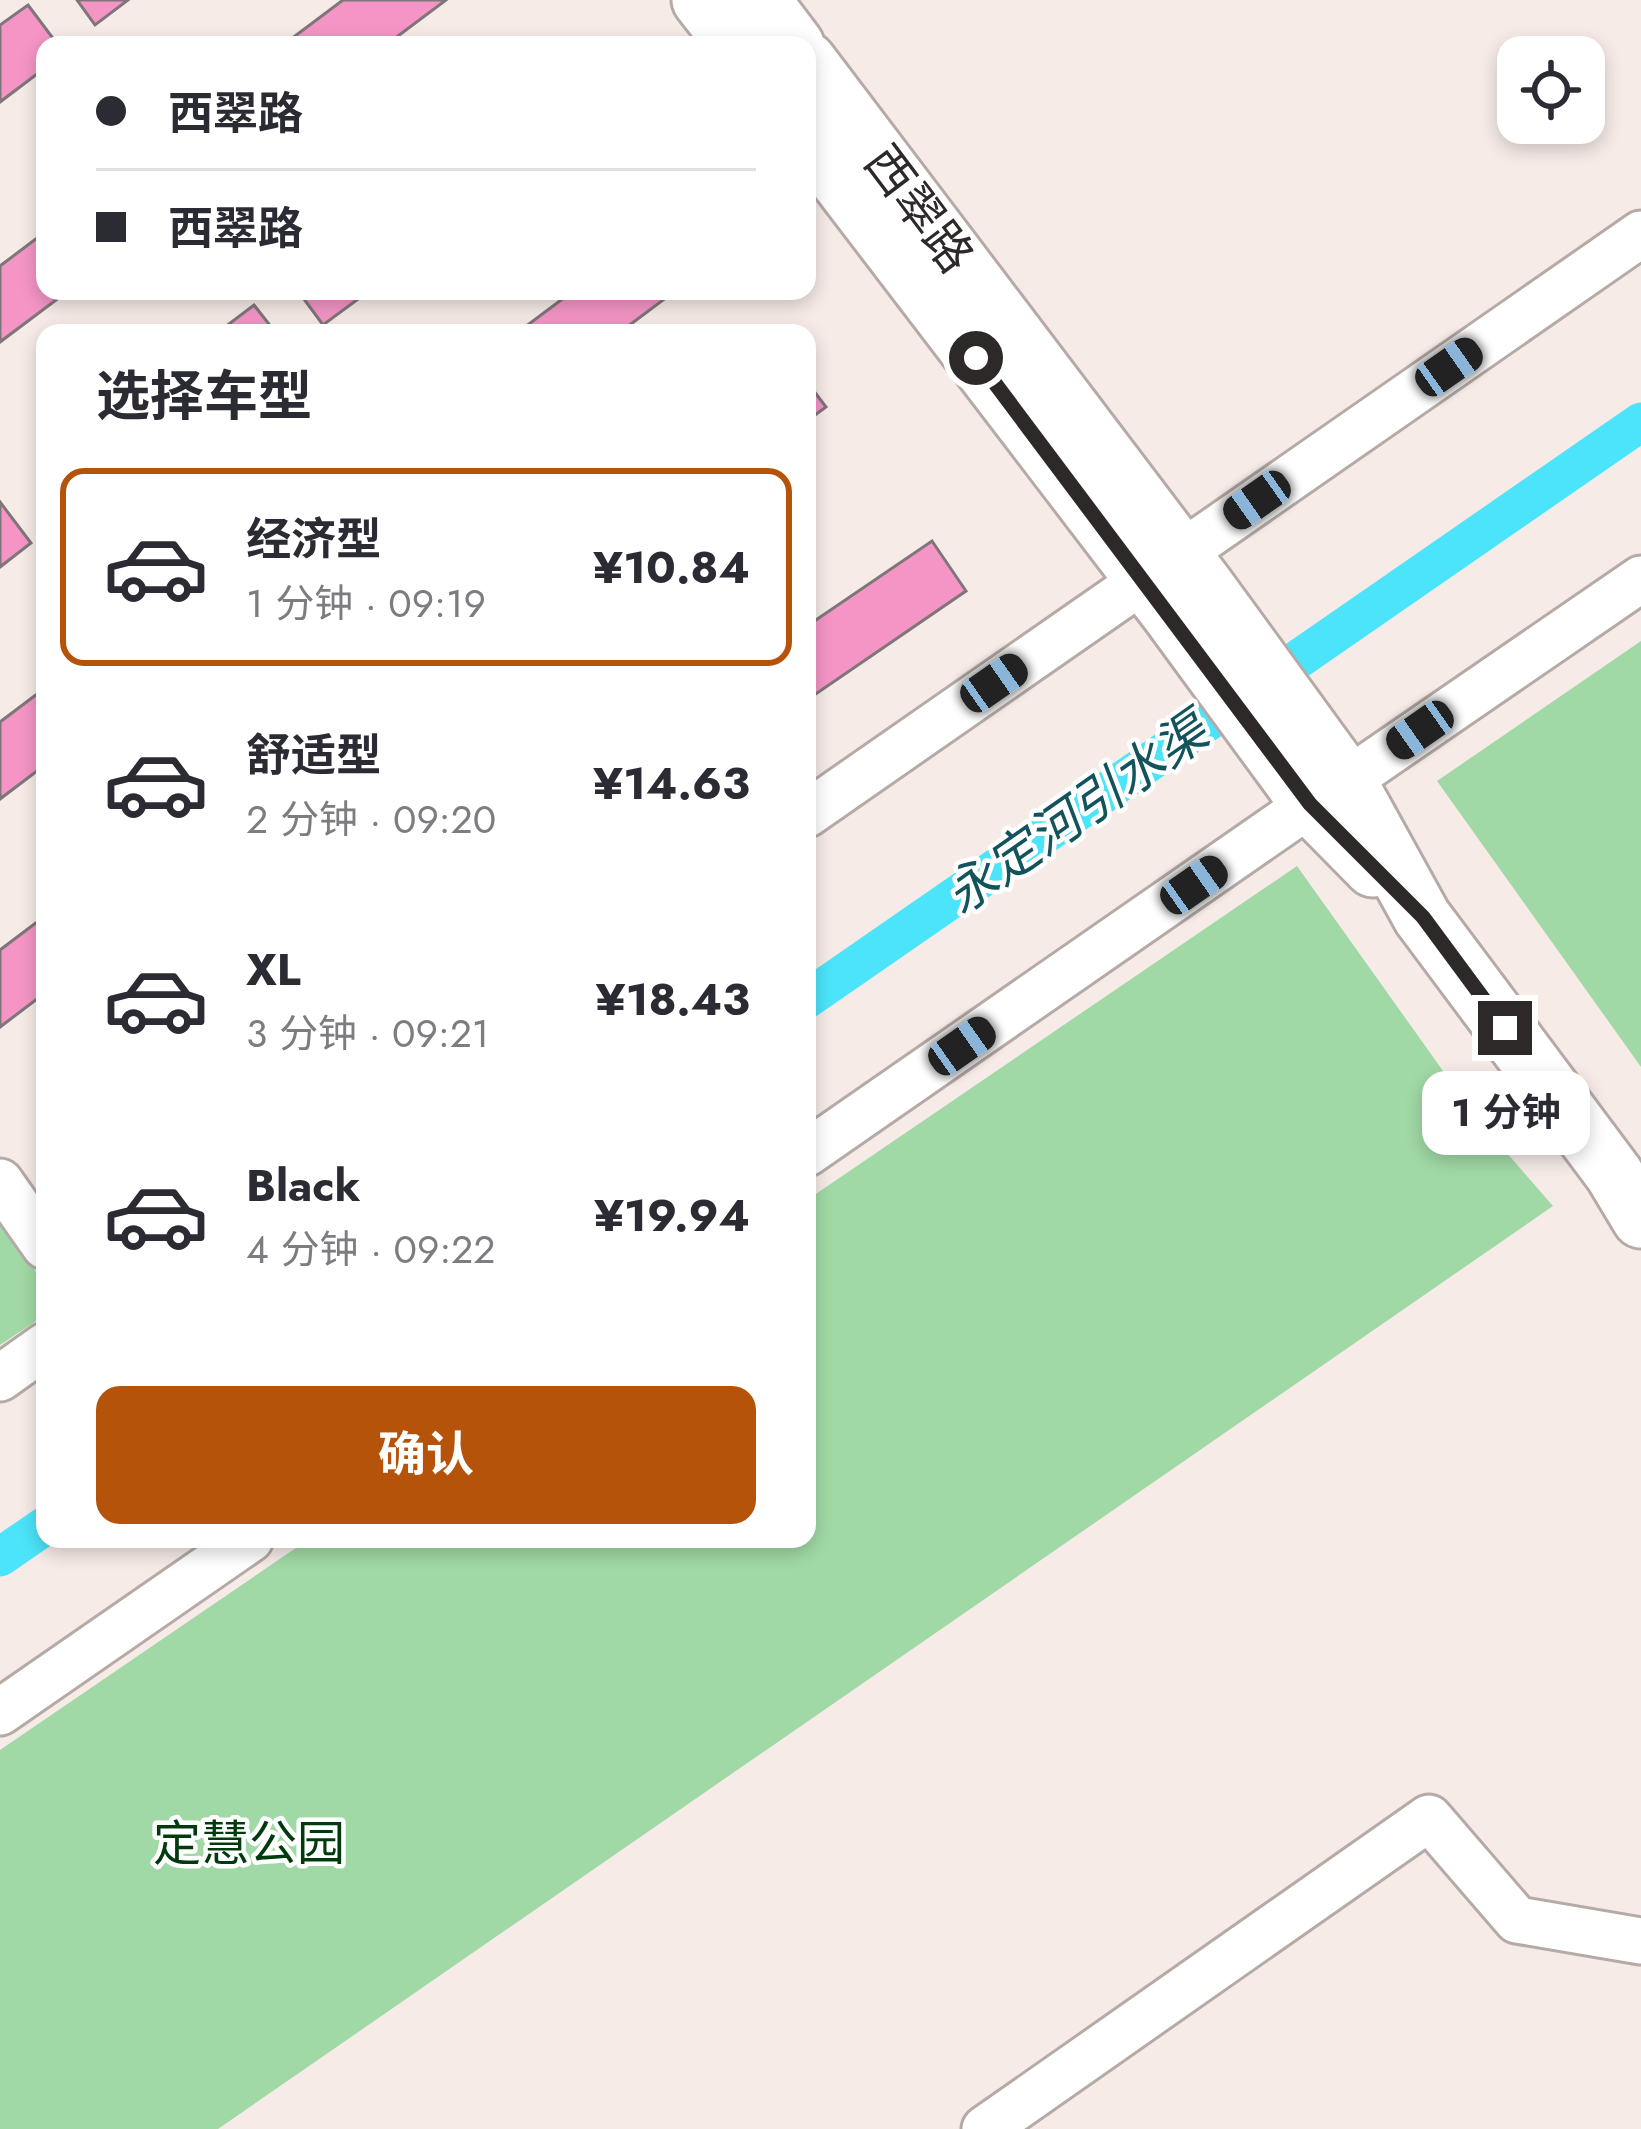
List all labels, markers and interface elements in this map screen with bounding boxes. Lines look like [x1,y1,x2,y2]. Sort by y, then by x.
map controls [1497,36,1605,144]
button: locate [1497,36,1605,144]
text: 西翠路 [168,81,303,146]
street label: 西翠路 [848,131,990,287]
text: 西翠路 [168,196,303,261]
route start [949,331,1003,385]
car [1409,332,1489,402]
text: 选择车型 [96,357,312,435]
car [1217,465,1297,535]
text: 经济型 [246,507,381,572]
icon: car [102,513,210,621]
text: ¥10.84 [593,535,750,600]
text: 1 分钟 · 09:19 [246,575,486,632]
car [954,648,1034,718]
water label: 永定河引水渠 [929,691,1228,931]
car [1380,695,1460,765]
text: 舒适型 [246,723,381,788]
icon: car [102,729,210,837]
text: ¥14.63 [593,751,750,816]
text: 2 分钟 · 09:20 [246,791,496,848]
car [1154,850,1234,920]
text: XL [246,937,301,1002]
icon: car [102,945,210,1053]
text: ¥18.43 [596,967,750,1032]
route end [1478,1001,1532,1055]
text: 3 分钟 · 09:21 [246,1005,489,1062]
car [922,1011,1002,1081]
callout: 1 分钟 [1421,1070,1589,1154]
text: 1 分钟 [1451,1084,1561,1141]
text: Black [246,1153,360,1218]
icon: car [102,1161,210,1269]
text: ¥19.94 [594,1183,750,1248]
text: 4 分钟 · 09:22 [246,1221,495,1278]
button: 确认 [96,1386,756,1524]
park label: 定慧公园 [153,1809,345,1878]

